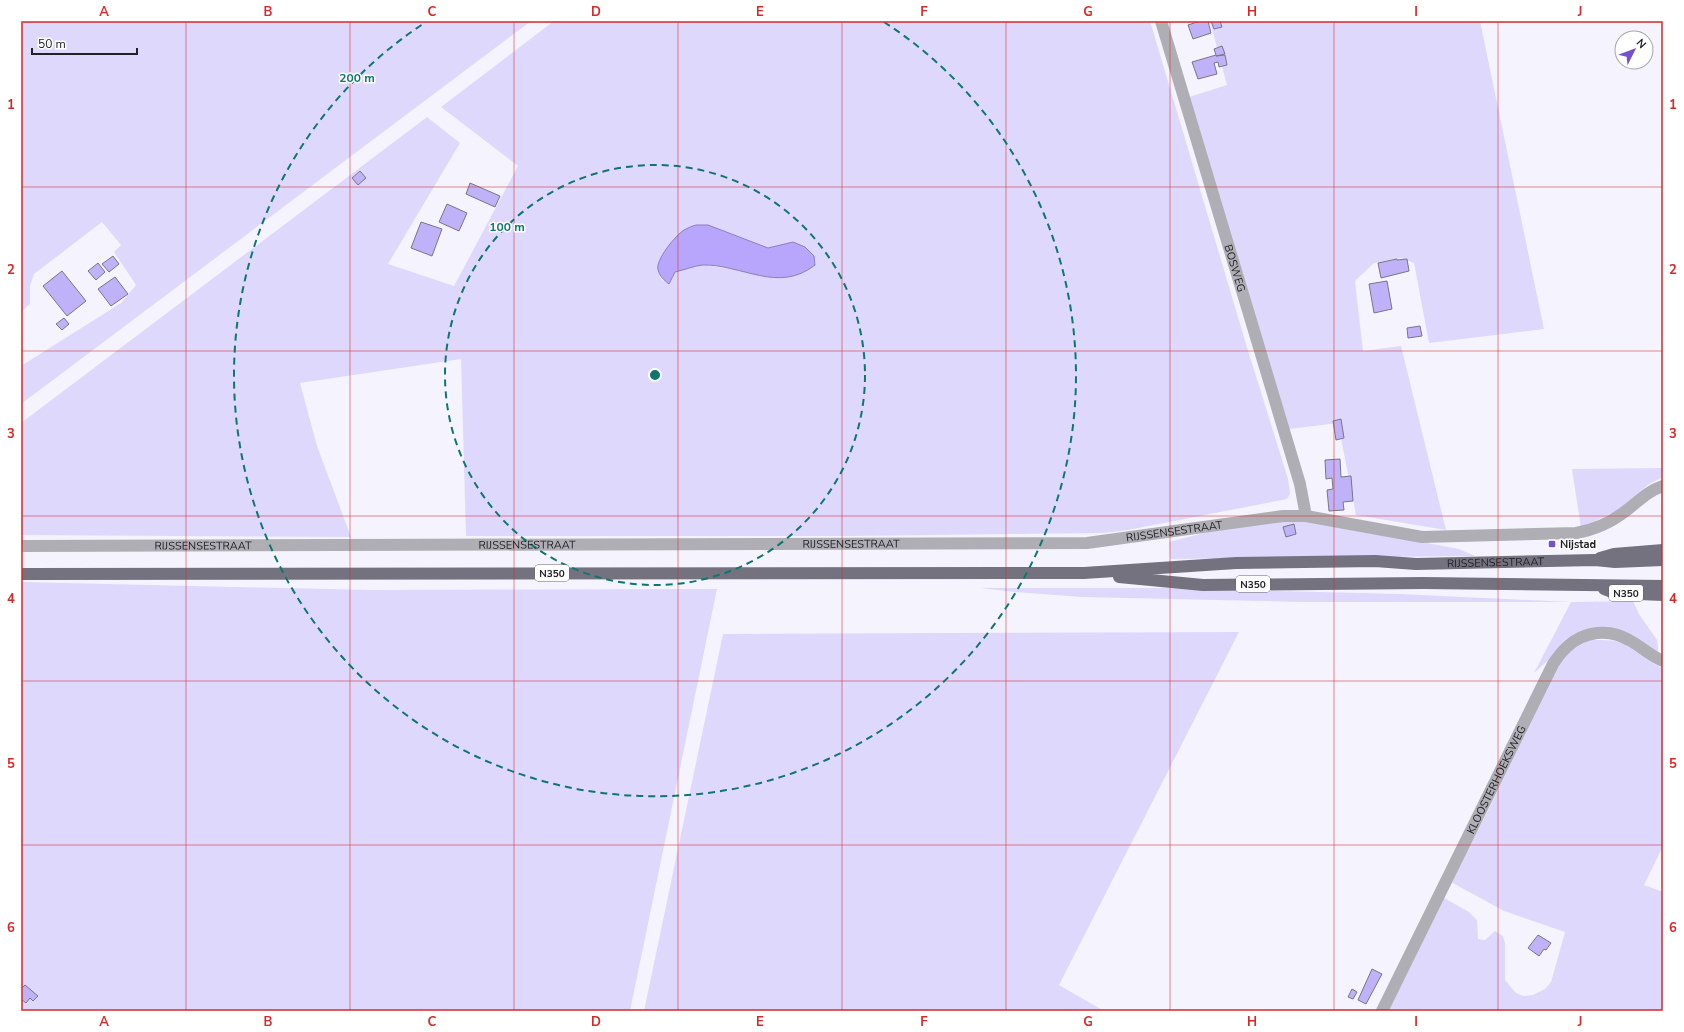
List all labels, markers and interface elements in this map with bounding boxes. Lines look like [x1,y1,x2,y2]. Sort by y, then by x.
text: A [99,3,109,21]
text: B [264,3,273,21]
text: C [428,3,437,21]
text: D [591,3,601,21]
text: E [756,3,764,21]
text: F [920,3,928,21]
text: G [1083,3,1093,21]
text: H [1247,3,1257,21]
text: I [1414,3,1418,21]
text: J [1577,3,1582,21]
scale bar [32,30,137,56]
north arrow [1614,30,1654,70]
text: 50 m [38,36,66,52]
text: N [1633,36,1649,52]
text: 200 m [339,70,375,86]
text: 1 [7,96,15,114]
text: 1 [1669,96,1677,114]
text: 100 m [489,219,525,235]
street label: BOSWEG [1220,243,1249,294]
text: 2 [7,261,15,279]
text: 2 [1669,261,1677,279]
centre of rings [648,368,662,382]
text: 3 [7,425,15,443]
text: 3 [1669,425,1677,443]
street label: RIJSSENSESTRAAT [1125,517,1224,546]
street label: RIJSSENSESTRAAT [478,537,576,553]
street label: RIJSSENSESTRAAT [802,537,900,552]
place label: Nijstad [1560,537,1596,552]
street label: RIJSSENSESTRAAT [154,538,252,554]
marker: Nijstad [1547,539,1557,549]
street label: RIJSSENSESTRAAT [1447,554,1545,571]
road number: N350 [535,565,569,581]
road number: N350 [1236,576,1270,592]
road number: N350 [1609,585,1643,601]
text: 4 [7,590,15,608]
text: 4 [1669,590,1677,608]
street label: KLOOSTERHOEKSWEG [1463,723,1530,837]
text: 5 [7,755,15,773]
text: 5 [1669,755,1677,773]
text: 6 [7,919,15,937]
text: 6 [1669,919,1677,937]
text: A [99,1013,109,1031]
text: B [264,1013,273,1031]
text: C [428,1013,437,1031]
text: D [591,1013,601,1031]
text: E [756,1013,764,1031]
text: F [920,1013,928,1031]
text: G [1083,1013,1093,1031]
text: H [1247,1013,1257,1031]
text: I [1414,1013,1418,1031]
text: J [1577,1013,1582,1031]

